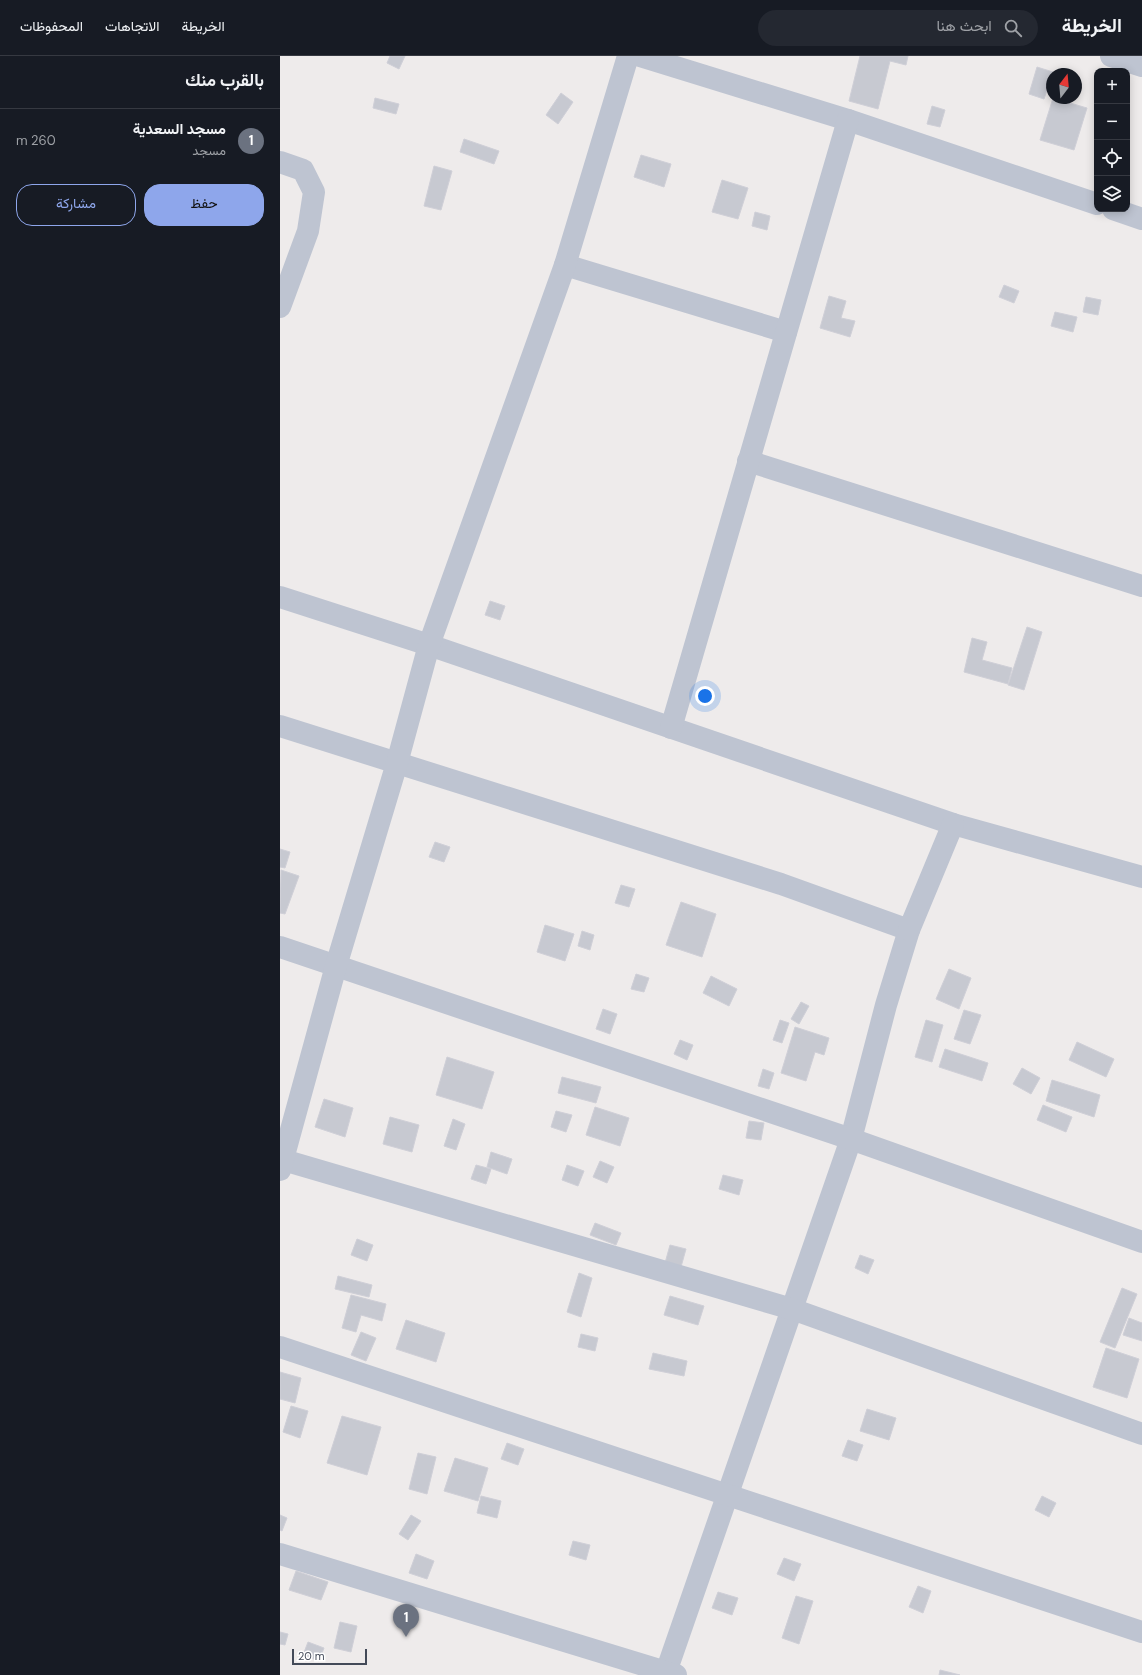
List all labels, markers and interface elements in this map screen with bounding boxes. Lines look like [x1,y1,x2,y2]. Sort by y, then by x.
search box [758,10,1038,46]
text: الخريطة [1062,13,1122,38]
text: ابحث هنا [936,16,992,36]
text: المحفوظات [20,17,83,35]
text: الاتجاهات [105,17,159,35]
text: الخريطة [181,17,225,35]
icon: search [1002,17,1024,39]
north arrow [1046,68,1082,104]
map controls [1094,68,1130,212]
button: + [1094,68,1130,104]
text: بالقرب منك [185,69,264,91]
button: − [1094,104,1130,140]
text: مسجد السعدية [133,119,226,139]
text: 260 m [16,132,56,149]
text: 1 [249,132,253,149]
button: locate [1094,140,1130,176]
text: مسجد [192,142,226,159]
button: layers [1094,176,1130,212]
button: مشاركة [16,184,136,226]
button: حفظ [144,184,264,226]
your location [695,686,715,706]
pin: 1 [393,1604,419,1637]
scale bar [292,1647,367,1666]
text: 20 m [298,1649,324,1663]

